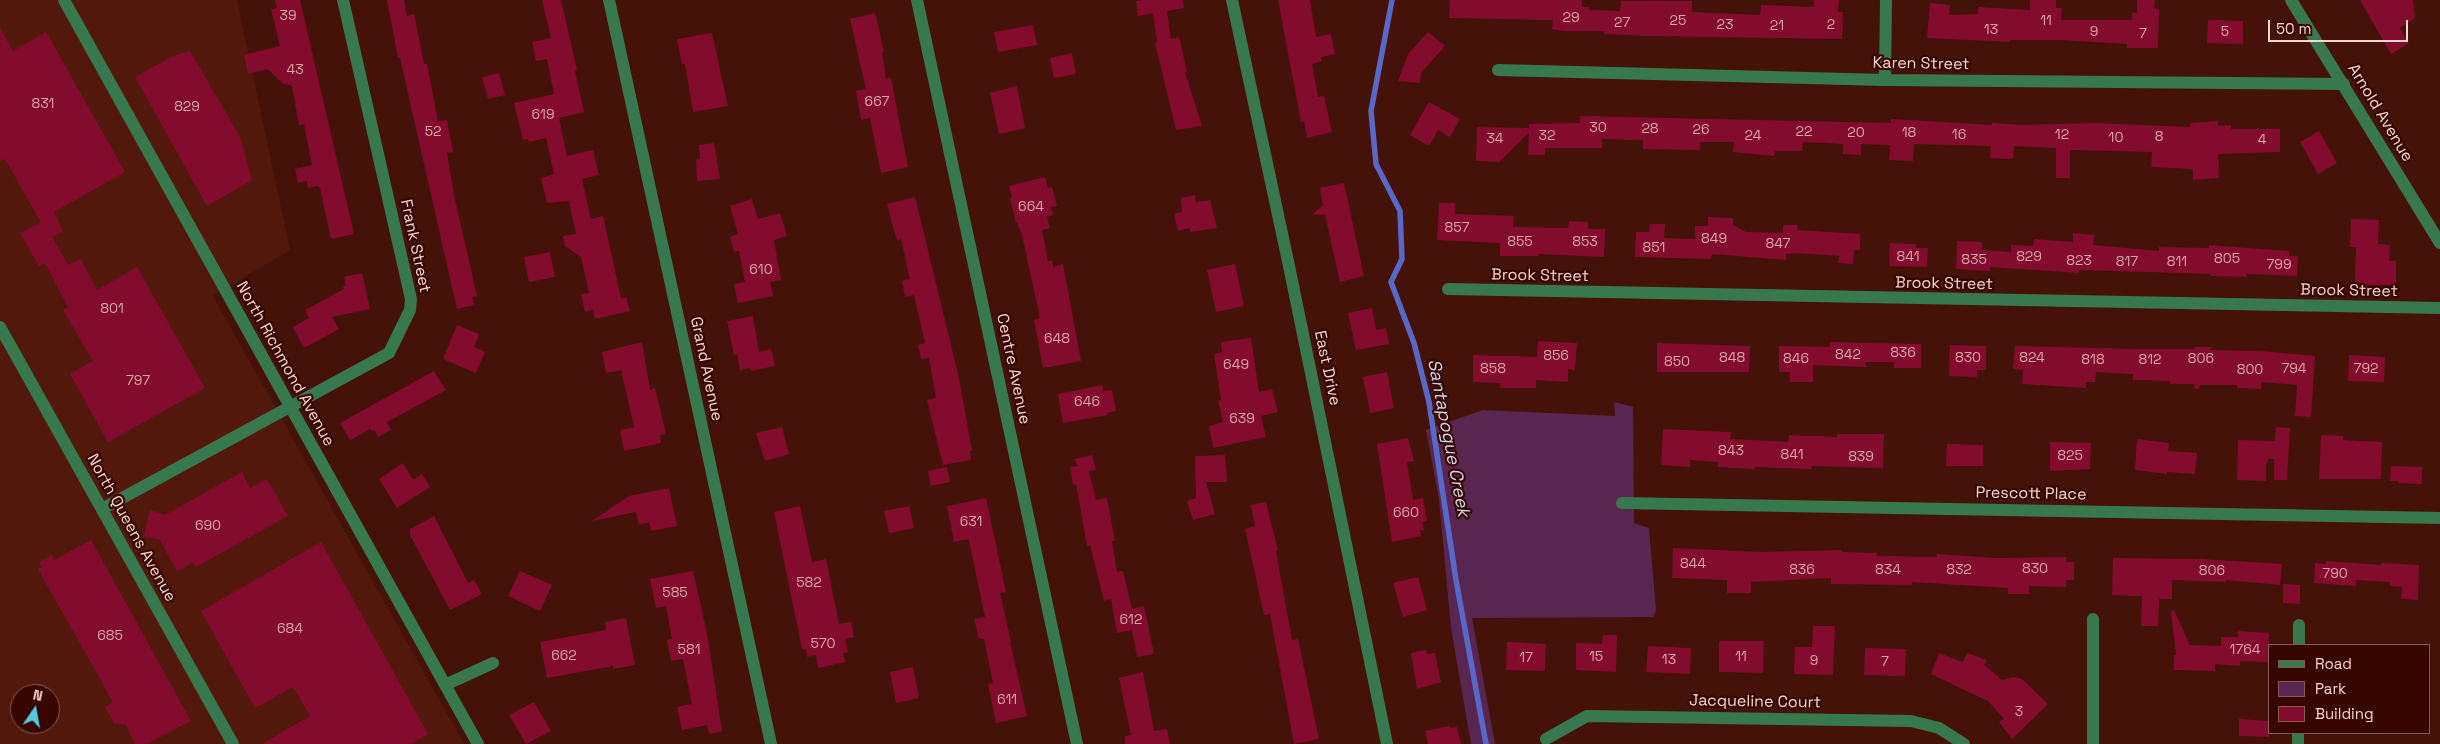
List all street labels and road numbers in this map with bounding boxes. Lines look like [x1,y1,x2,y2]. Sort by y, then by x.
street label: Karen Street [1872,54,1970,74]
street label: Arnold Avenue [2343,61,2417,165]
street label: Frank Street [396,198,434,294]
street label: Brook Street [1491,266,1589,286]
street label: Brook Street [1895,274,1993,294]
street label: North Richmond Avenue [232,278,338,450]
street label: Brook Street [2300,281,2398,301]
street label: Centre Avenue [992,312,1034,426]
street label: Grand Avenue [686,315,726,423]
street label: East Drive [1310,329,1344,407]
street label: North Queens Avenue [82,451,180,605]
street label: Prescott Place [1975,483,2087,505]
street label: Jacqueline Court [1689,691,1821,713]

